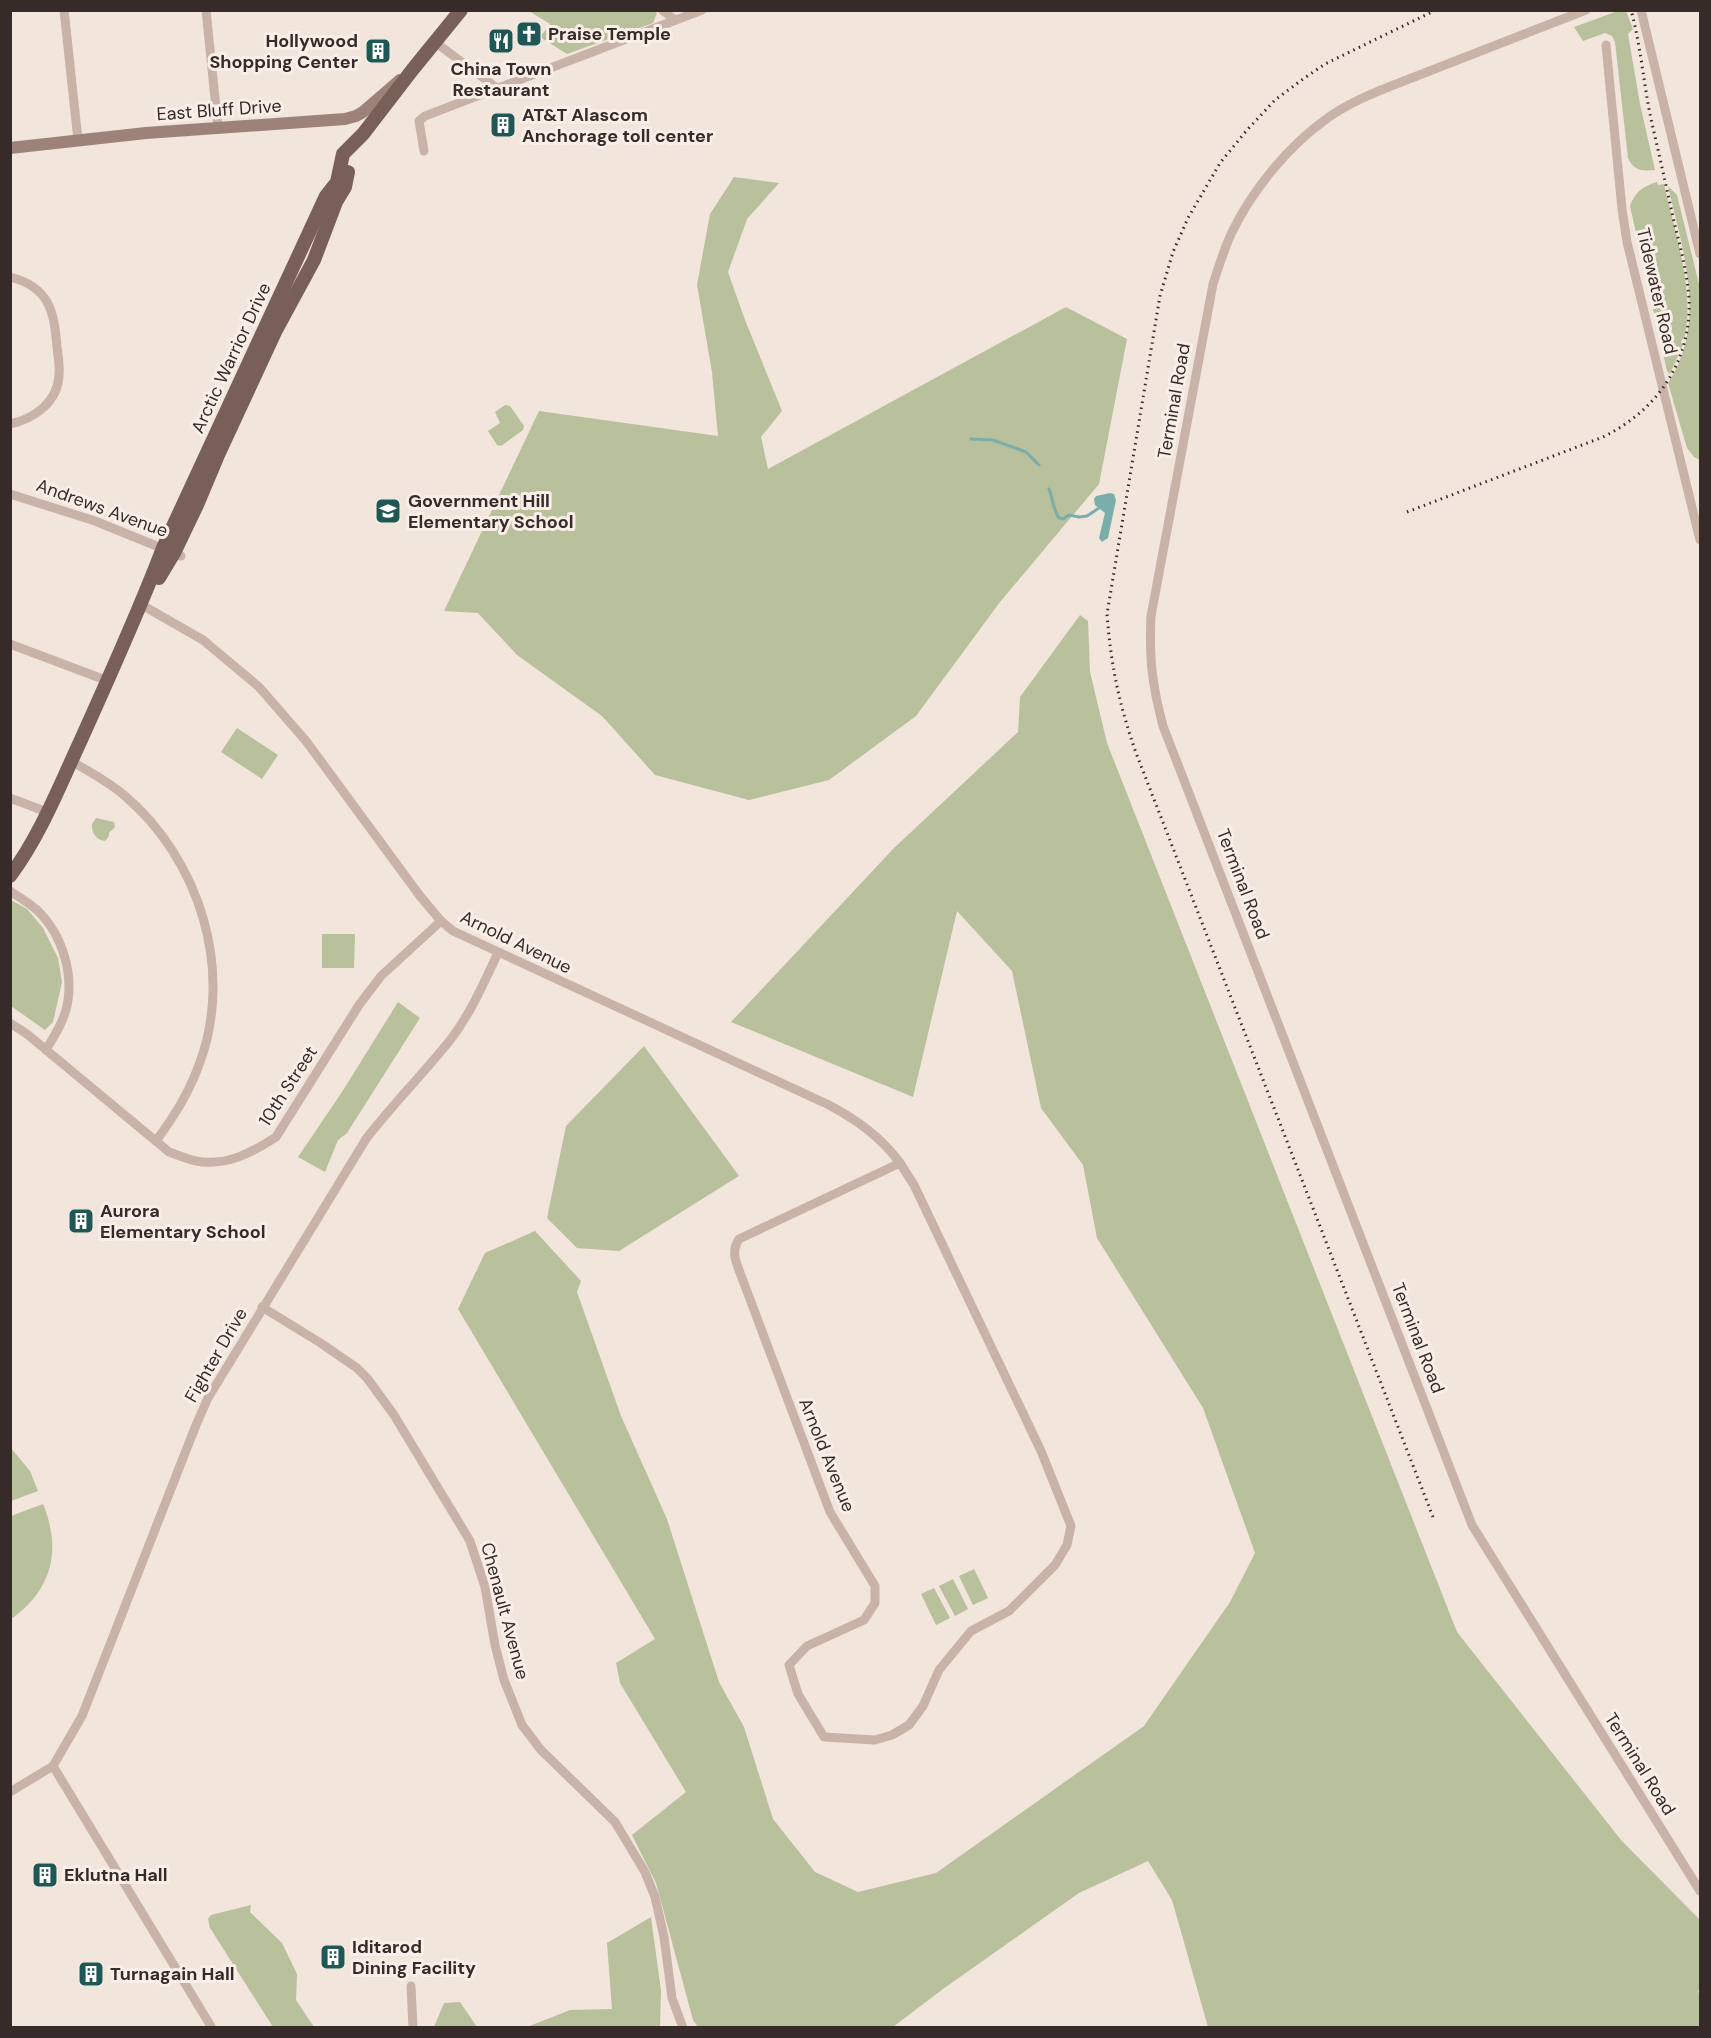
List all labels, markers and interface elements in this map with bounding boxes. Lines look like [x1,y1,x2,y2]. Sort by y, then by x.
church icon: Praise Temple [514,19,544,49]
place label: Praise Temple [548,22,671,46]
restaurant icon: China Town Restaurant [486,26,516,56]
place label: Hollywood Shopping Center [209,29,358,74]
building icon: Hollywood Shopping Center [363,36,393,66]
place label: China Town Restaurant [451,57,551,102]
street label: East Bluff Drive [156,94,282,126]
place label: AT&T Alascom Anchorage toll center [522,103,713,148]
building icon: AT&T Alascom Anchorage toll center [488,110,518,140]
street label: Tidewater Road [1631,225,1683,357]
street label: Arctic Warrior Drive [186,279,276,437]
street label: Terminal Road [1152,342,1196,460]
street label: Andrews Avenue [33,473,171,543]
place label: Government Hill Elementary School [408,489,574,534]
school or university icon: Government Hill Elementary School [373,496,403,526]
street label: Terminal Road [1211,825,1275,943]
street label: Arnold Avenue [456,905,576,979]
street label: 10th Street [253,1041,323,1131]
place label: Aurora Elementary School [100,1199,266,1244]
building icon: Aurora Elementary School [66,1206,96,1236]
street label: Terminal Road [1386,1279,1450,1397]
street label: Fighter Drive [179,1303,253,1407]
street label: Arnold Avenue [793,1394,861,1516]
street label: Chenault Avenue [475,1540,535,1682]
street label: Terminal Road [1599,1708,1681,1820]
building icon: Eklutna Hall [30,1860,60,1890]
place label: Eklutna Hall [64,1863,167,1887]
place label: Iditarod Dining Facility [352,1935,476,1980]
building icon: Iditarod Dining Facility [318,1942,348,1972]
building icon: Turnagain Hall [76,1959,106,1989]
place label: Turnagain Hall [110,1962,235,1986]

